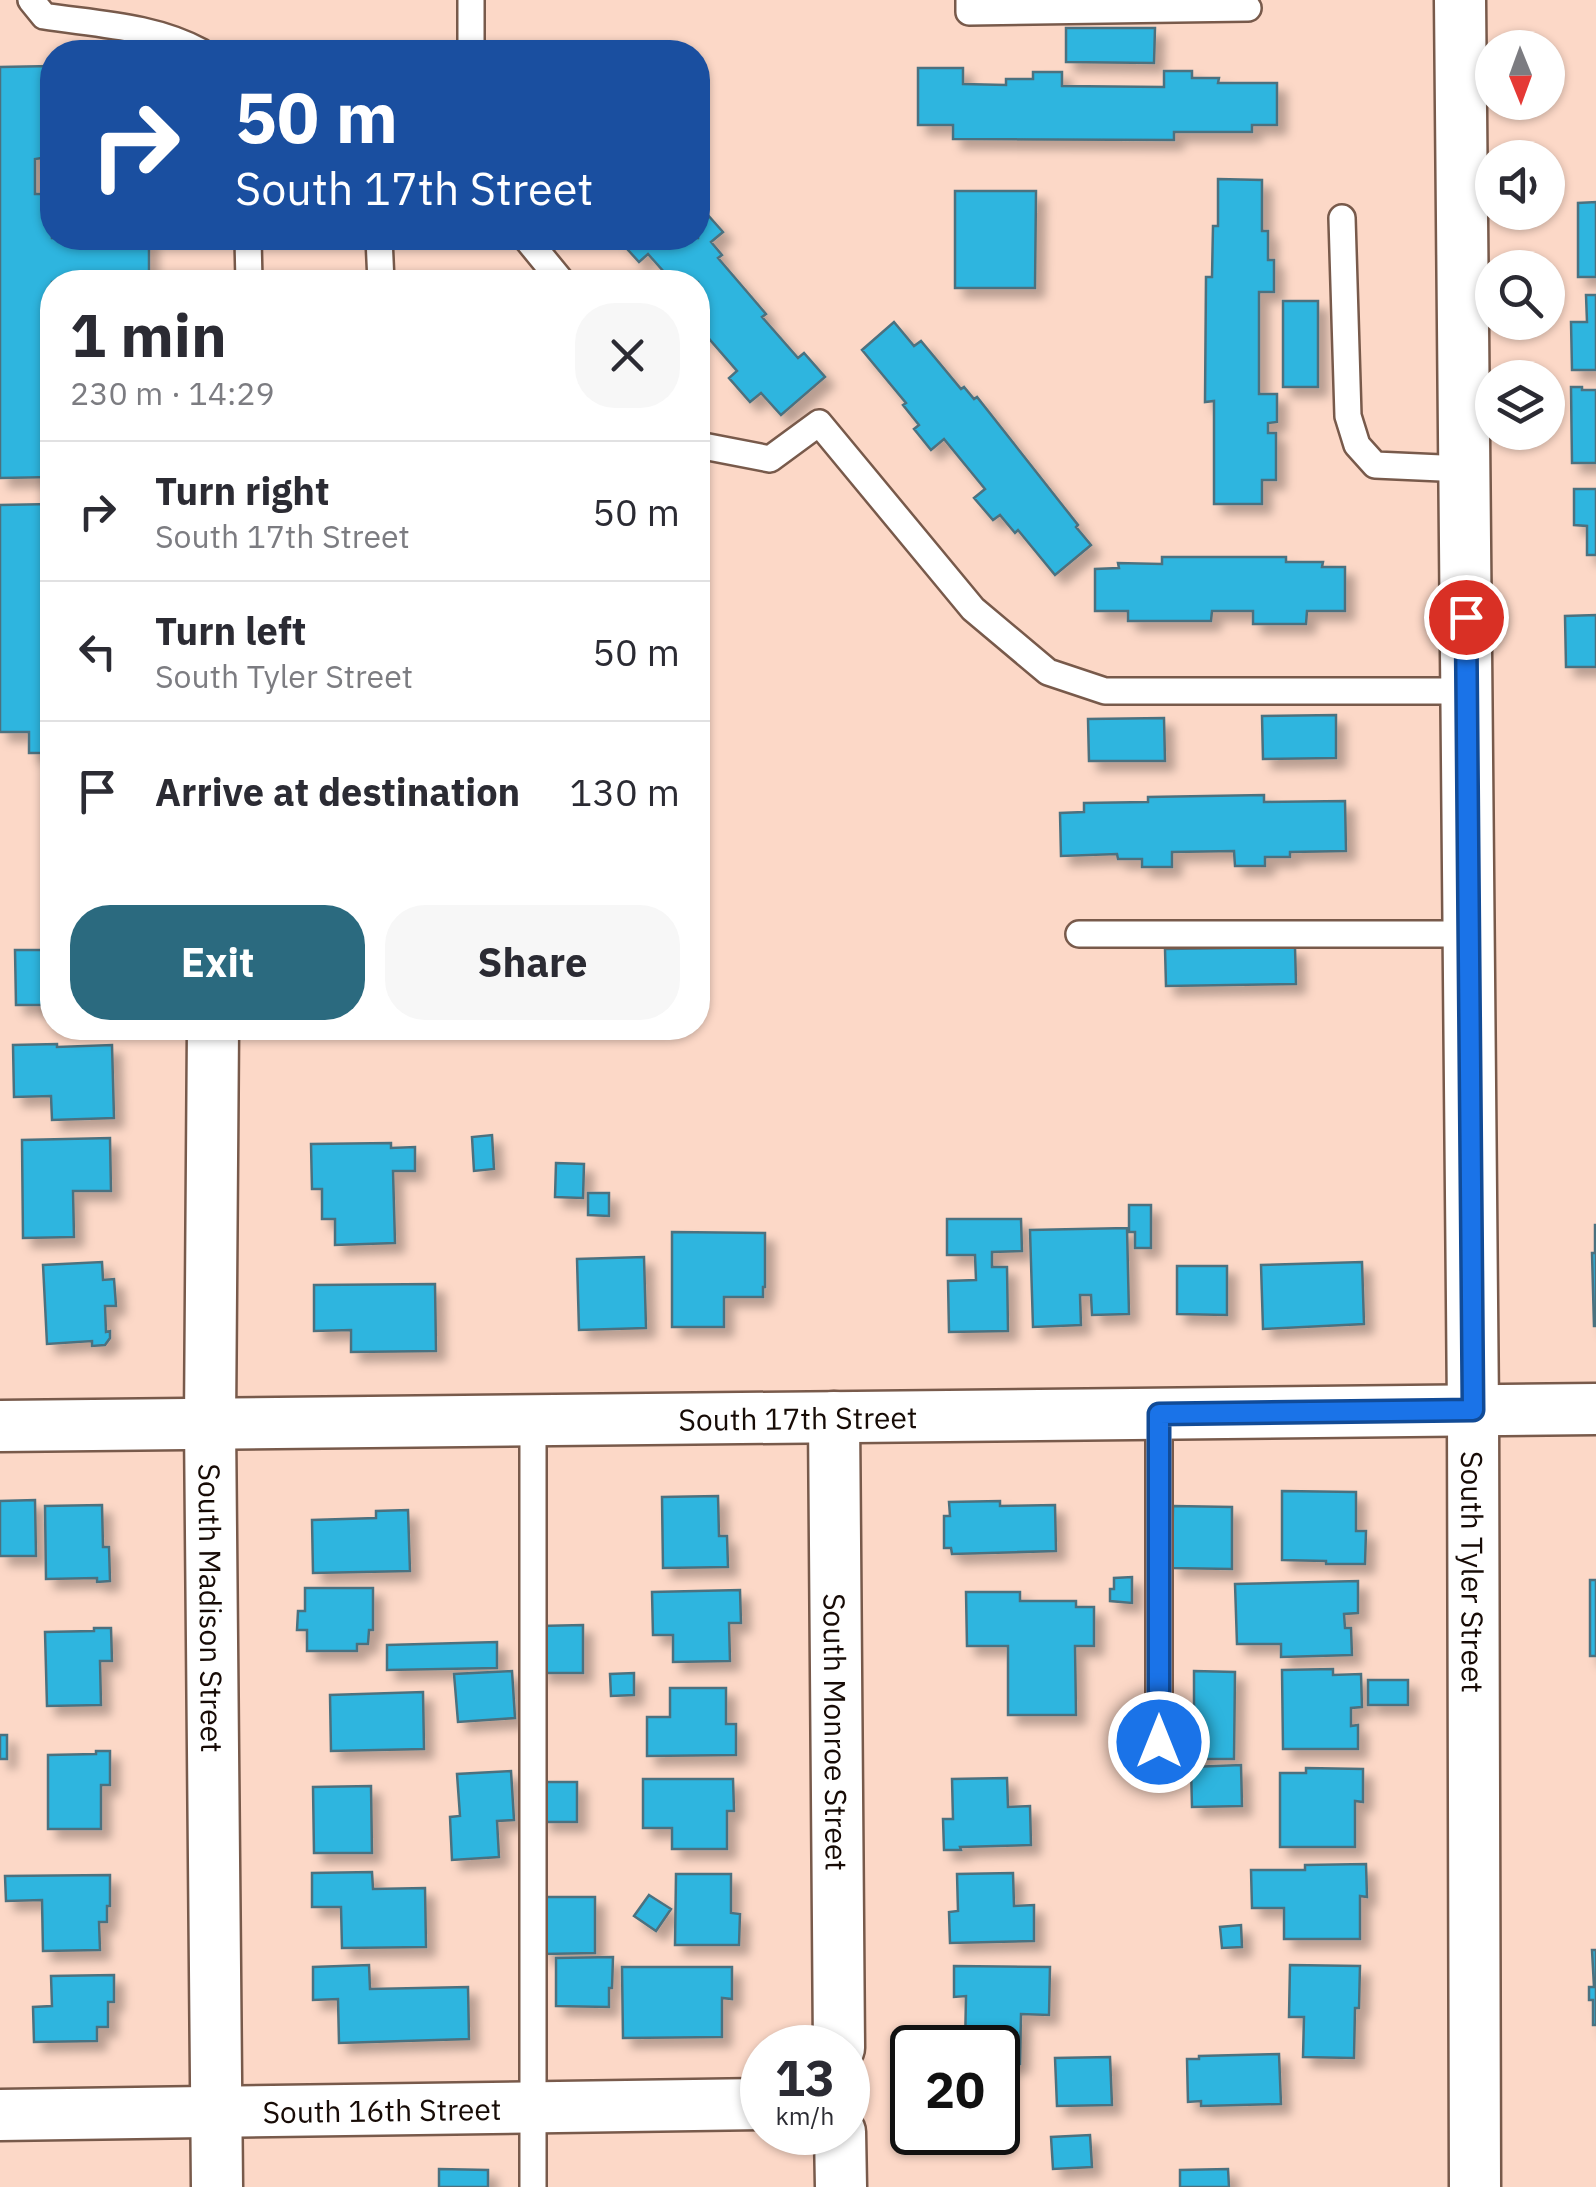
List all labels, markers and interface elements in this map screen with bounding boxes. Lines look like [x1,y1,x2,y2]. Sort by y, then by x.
north arrow [1475,30,1565,120]
map controls [1475,30,1565,450]
text: 50 m [235,71,398,162]
icon: right [70,80,200,210]
button: sound [1475,140,1565,230]
text: South 17th Street [235,159,593,217]
button: search [1475,250,1565,340]
text: 1 min [70,295,227,374]
button: close [575,303,680,408]
button: layers [1475,360,1565,450]
text: 230 m · 14:29 [70,372,275,414]
text: Turn right [155,466,330,515]
icon: right [70,484,125,539]
text: 50 m [592,487,680,536]
text: South 17th Street [155,515,410,557]
pin [1424,575,1509,660]
icon: arrive [1439,590,1494,645]
text: Turn left [155,606,306,655]
icon: left [70,624,125,679]
text: 50 m [592,627,680,676]
text: South Tyler Street [155,655,413,697]
icon: arrive [70,764,125,819]
text: Arrive at destination [155,767,520,816]
text: 130 m [569,767,680,816]
button: Exit [70,905,365,1020]
button: Share [385,905,680,1020]
street label: South 17th Street [678,1397,918,1438]
street label: South Tyler Street [1454,1451,1493,1693]
street label: South Madison Street [191,1463,233,1753]
street label: South Monroe Street [816,1593,857,1871]
position arrow [1107,1690,1211,1794]
speed limit sign: 20 [890,2025,1020,2155]
text: 13 [775,2045,835,2110]
street label: South 16th Street [262,2088,502,2131]
text: km/h [776,2099,834,2132]

